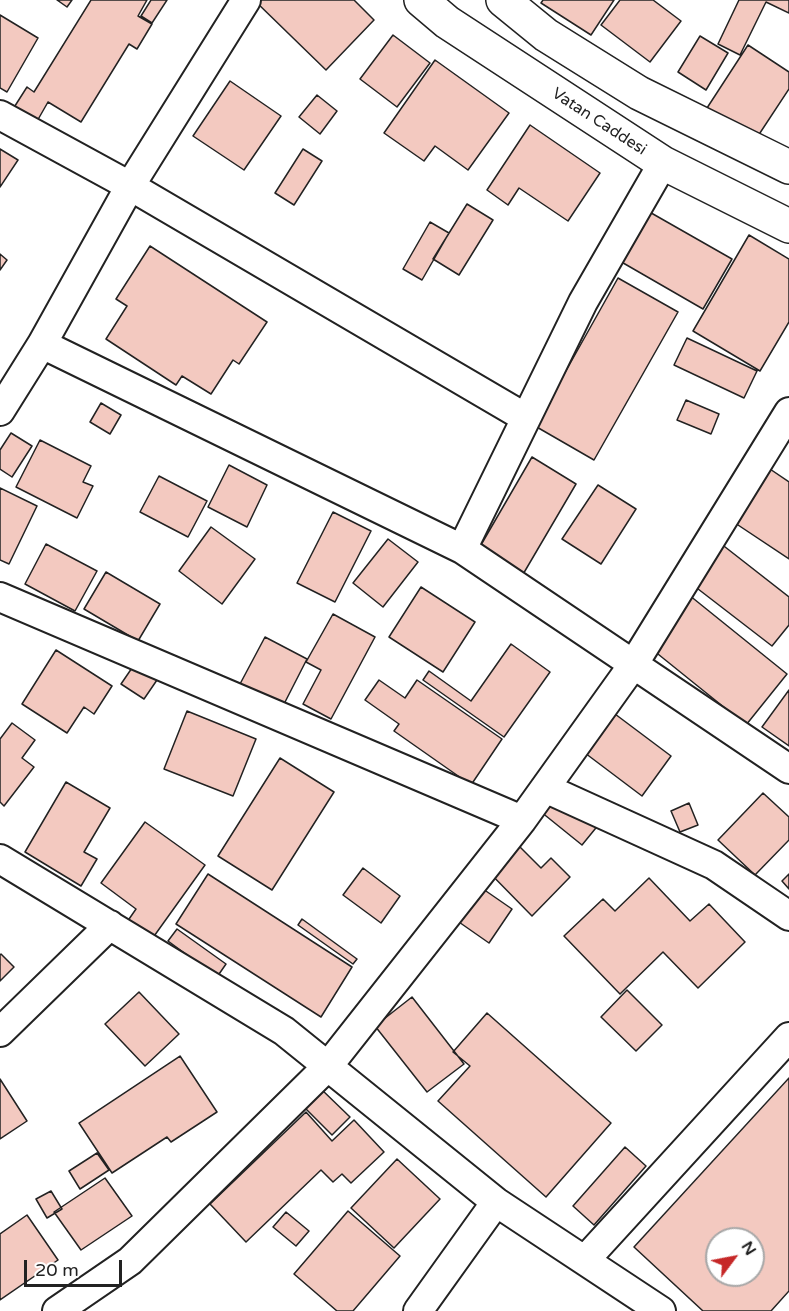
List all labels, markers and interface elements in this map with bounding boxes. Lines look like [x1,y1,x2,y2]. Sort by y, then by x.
street label: Vatan Caddesi [548,84,650,160]
north arrow [705,1227,765,1287]
text: N [737,1238,760,1259]
scale bar [27,1248,124,1286]
text: 20 m [35,1259,79,1281]

